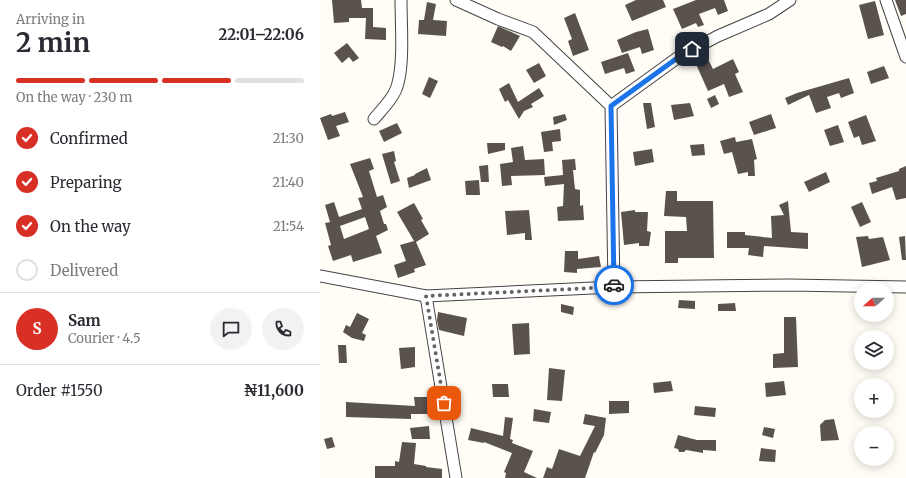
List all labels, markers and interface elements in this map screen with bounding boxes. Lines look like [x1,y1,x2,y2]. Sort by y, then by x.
text: Arriving in [16,11,85,28]
text: 22:01–22:06 [219,25,304,44]
text: 2 min [16,26,90,59]
pin [675,32,709,66]
icon: home [681,38,703,60]
text: On the way · 230 m [16,89,132,106]
icon: check [16,127,38,149]
text: Confirmed [50,129,128,148]
text: 21:30 [273,130,304,147]
icon: check [16,171,38,193]
text: Preparing [50,173,122,192]
text: 21:40 [272,174,304,191]
icon: check [16,215,38,237]
text: On the way [50,217,131,236]
text: 21:54 [273,218,304,235]
text: Delivered [50,261,118,280]
courier [594,265,634,305]
icon: car [603,274,625,296]
north arrow [854,282,894,322]
map controls [854,282,894,466]
button: chat [210,308,252,350]
button: phone [262,308,304,350]
text: Sam [68,311,101,330]
text: S [32,319,42,338]
text: Courier · 4.5 [68,330,141,347]
button: layers [854,330,894,370]
button: + [854,378,894,418]
text: Order #1550 [16,381,103,400]
text: ₦11,600 [244,381,304,400]
pin [427,386,461,420]
icon: bag [433,392,455,414]
button: − [854,426,894,466]

